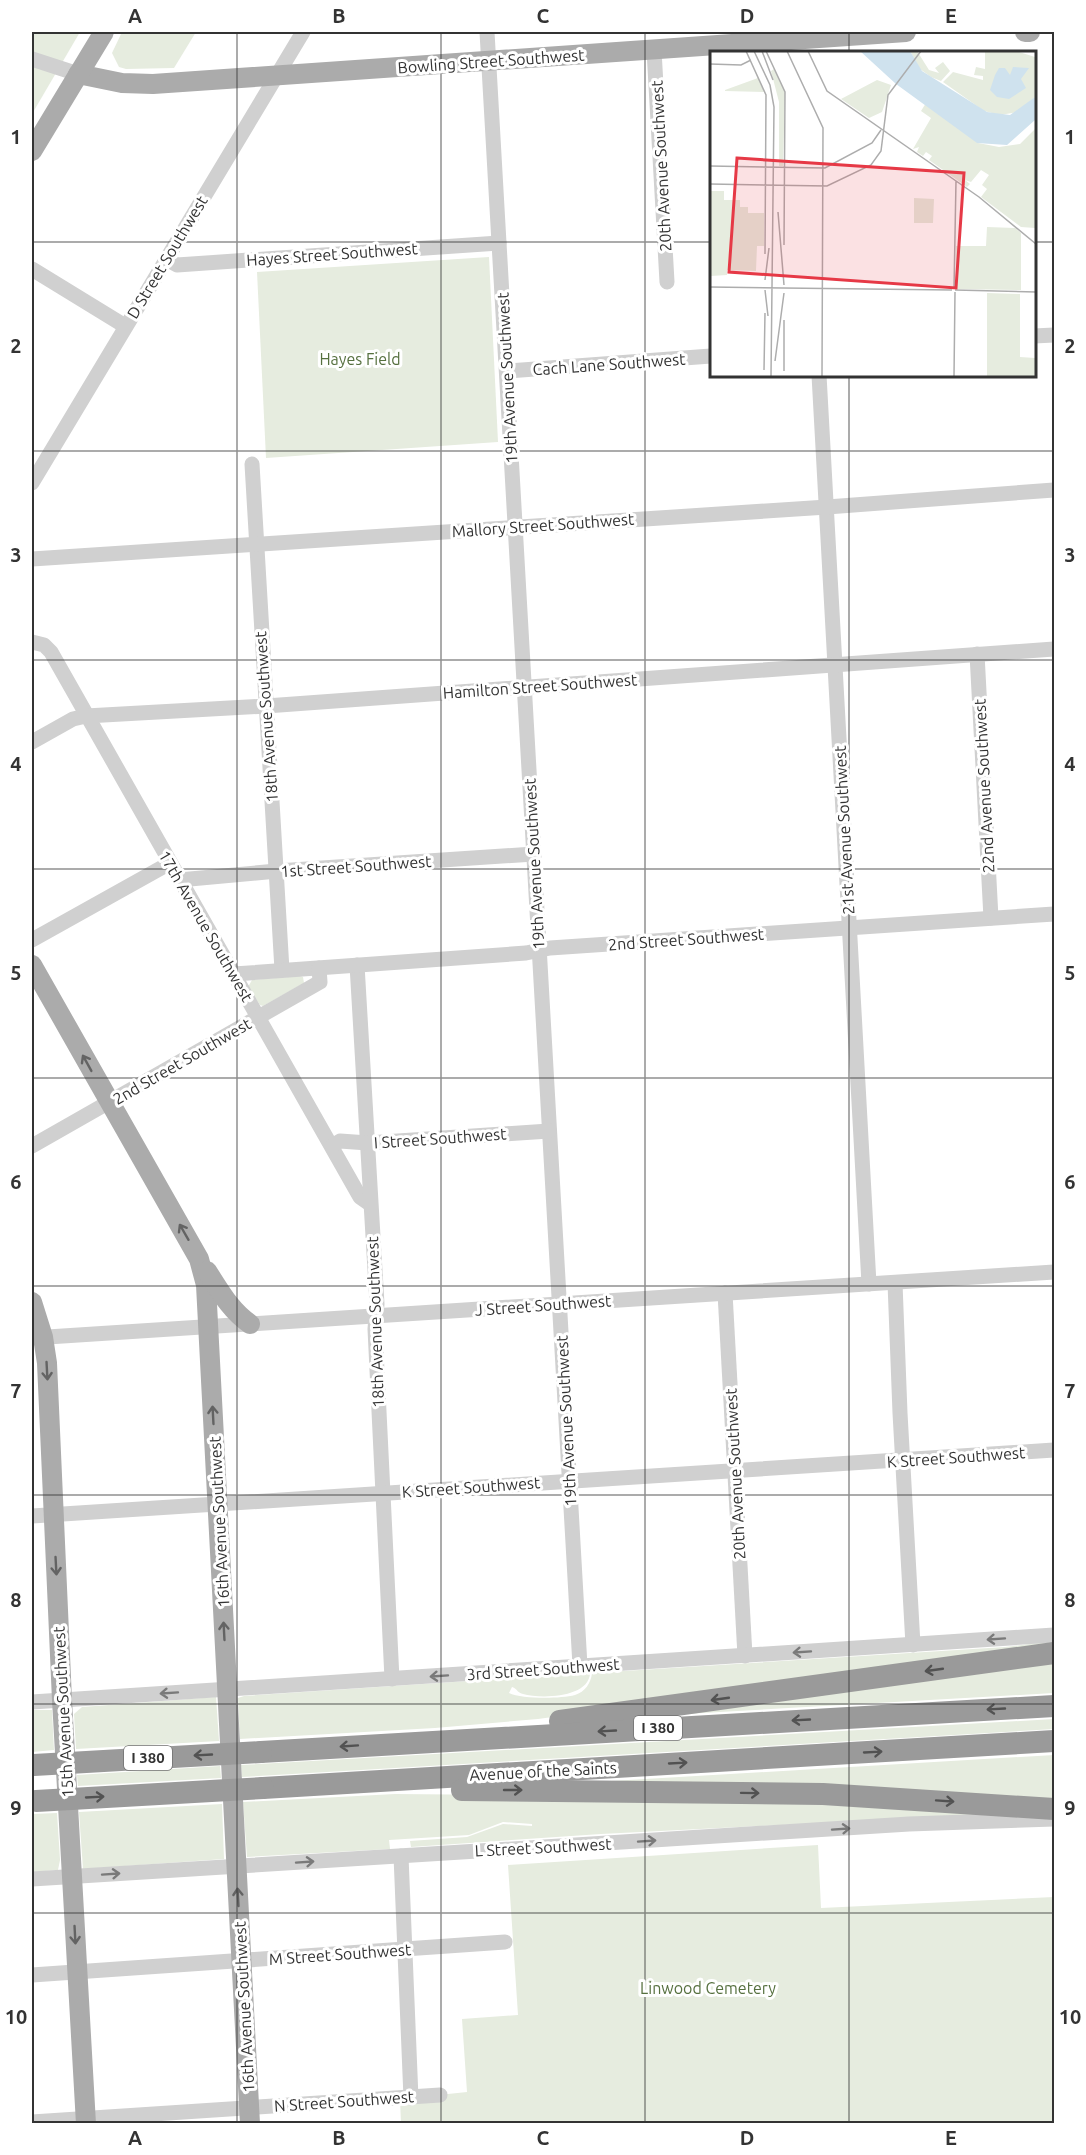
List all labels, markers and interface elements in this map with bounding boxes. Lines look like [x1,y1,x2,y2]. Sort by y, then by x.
text: A [128,4,142,27]
text: B [332,4,346,27]
text: C [537,4,550,27]
text: D [740,4,754,27]
text: E [945,4,957,27]
street label: Bowling Street Southwest [397,45,586,77]
inset map [710,51,1035,376]
street label: 20th Avenue Southwest [647,79,674,252]
text: 1 [10,125,22,148]
text: 1 [1064,125,1076,148]
street label: D Street Southwest [123,192,211,322]
street label: Hayes Street Southwest [246,239,419,269]
street label: 19th Avenue Southwest [493,291,520,464]
text: 2 [10,334,22,357]
text: 2 [1064,334,1076,357]
park label: Hayes Field [319,350,401,368]
street label: Cach Lane Southwest [532,350,687,378]
street label: Mallory Street Southwest [451,510,635,540]
text: 3 [10,543,22,566]
text: 3 [1064,543,1076,566]
street label: 18th Avenue Southwest [251,630,281,803]
street label: Hamilton Street Southwest [442,670,638,702]
street label: 22nd Avenue Southwest [970,698,998,874]
street label: 21st Avenue Southwest [831,744,857,915]
text: 4 [10,752,22,775]
text: 4 [1064,752,1076,775]
street label: 19th Avenue Southwest [520,777,547,950]
street label: 17th Avenue Southwest [155,847,257,1005]
street label: 1st Street Southwest [280,852,433,880]
street label: 2nd Street Southwest [607,925,765,953]
text: 5 [10,961,22,984]
text: 5 [1064,961,1076,984]
street label: 2nd Street Southwest [110,1014,255,1108]
one-way arrow [81,1055,93,1072]
street label: I Street Southwest [373,1124,508,1152]
text: 6 [10,1170,22,1193]
text: 6 [1064,1170,1076,1193]
one-way arrow [177,1224,189,1241]
street label: 18th Avenue Southwest [363,1235,387,1408]
street label: J Street Southwest [474,1291,612,1319]
street label: 19th Avenue Southwest [552,1334,579,1507]
one-way arrow [41,1361,52,1381]
text: 7 [10,1379,22,1402]
text: 7 [1064,1379,1076,1402]
street label: 20th Avenue Southwest [721,1387,748,1560]
one-way arrow [208,1406,219,1426]
street label: 16th Avenue Southwest [205,1435,232,1608]
street label: K Street Southwest [886,1443,1026,1471]
street label: K Street Southwest [401,1473,541,1501]
one-way arrow [50,1555,61,1575]
text: 8 [10,1588,22,1611]
text: 8 [1064,1588,1076,1611]
one-way arrow [219,1621,230,1641]
street label: 15th Avenue Southwest [49,1625,76,1798]
one-way arrow [987,1634,1007,1645]
one-way arrow [792,1647,812,1658]
street label: 3rd Street Southwest [466,1655,621,1683]
one-way arrow [925,1665,945,1676]
one-way arrow [430,1670,450,1681]
one-way arrow [159,1688,179,1699]
one-way arrow [711,1694,731,1705]
one-way arrow [987,1704,1007,1715]
one-way arrow [792,1715,812,1726]
road number: I 380 [634,1716,682,1740]
one-way arrow [597,1726,617,1737]
one-way arrow [340,1741,360,1752]
road number: I 380 [124,1746,172,1770]
one-way arrow [862,1746,882,1757]
one-way arrow [193,1750,213,1761]
street label: Avenue of the Saints [469,1758,617,1784]
one-way arrow [667,1758,687,1769]
one-way arrow [502,1784,522,1796]
one-way arrow [739,1787,759,1798]
one-way arrow [84,1792,104,1803]
one-way arrow [934,1795,954,1806]
text: 9 [10,1796,22,1819]
text: 9 [1064,1796,1076,1819]
one-way arrow [831,1823,851,1834]
street label: L Street Southwest [474,1834,613,1860]
one-way arrow [636,1835,656,1846]
one-way arrow [295,1856,315,1867]
one-way arrow [100,1868,120,1879]
one-way arrow [232,1888,243,1908]
street label: 16th Avenue Southwest [230,1920,257,2093]
one-way arrow [70,1925,81,1945]
street label: M Street Southwest [268,1940,412,1968]
park label: Linwood Cemetery [640,1979,776,1997]
text: 10 [5,2005,27,2028]
text: 10 [1059,2005,1081,2028]
street label: N Street Southwest [273,2087,415,2115]
text: A [128,2126,142,2149]
text: B [332,2126,346,2149]
text: C [537,2126,550,2149]
text: D [740,2126,754,2149]
text: E [945,2126,957,2149]

